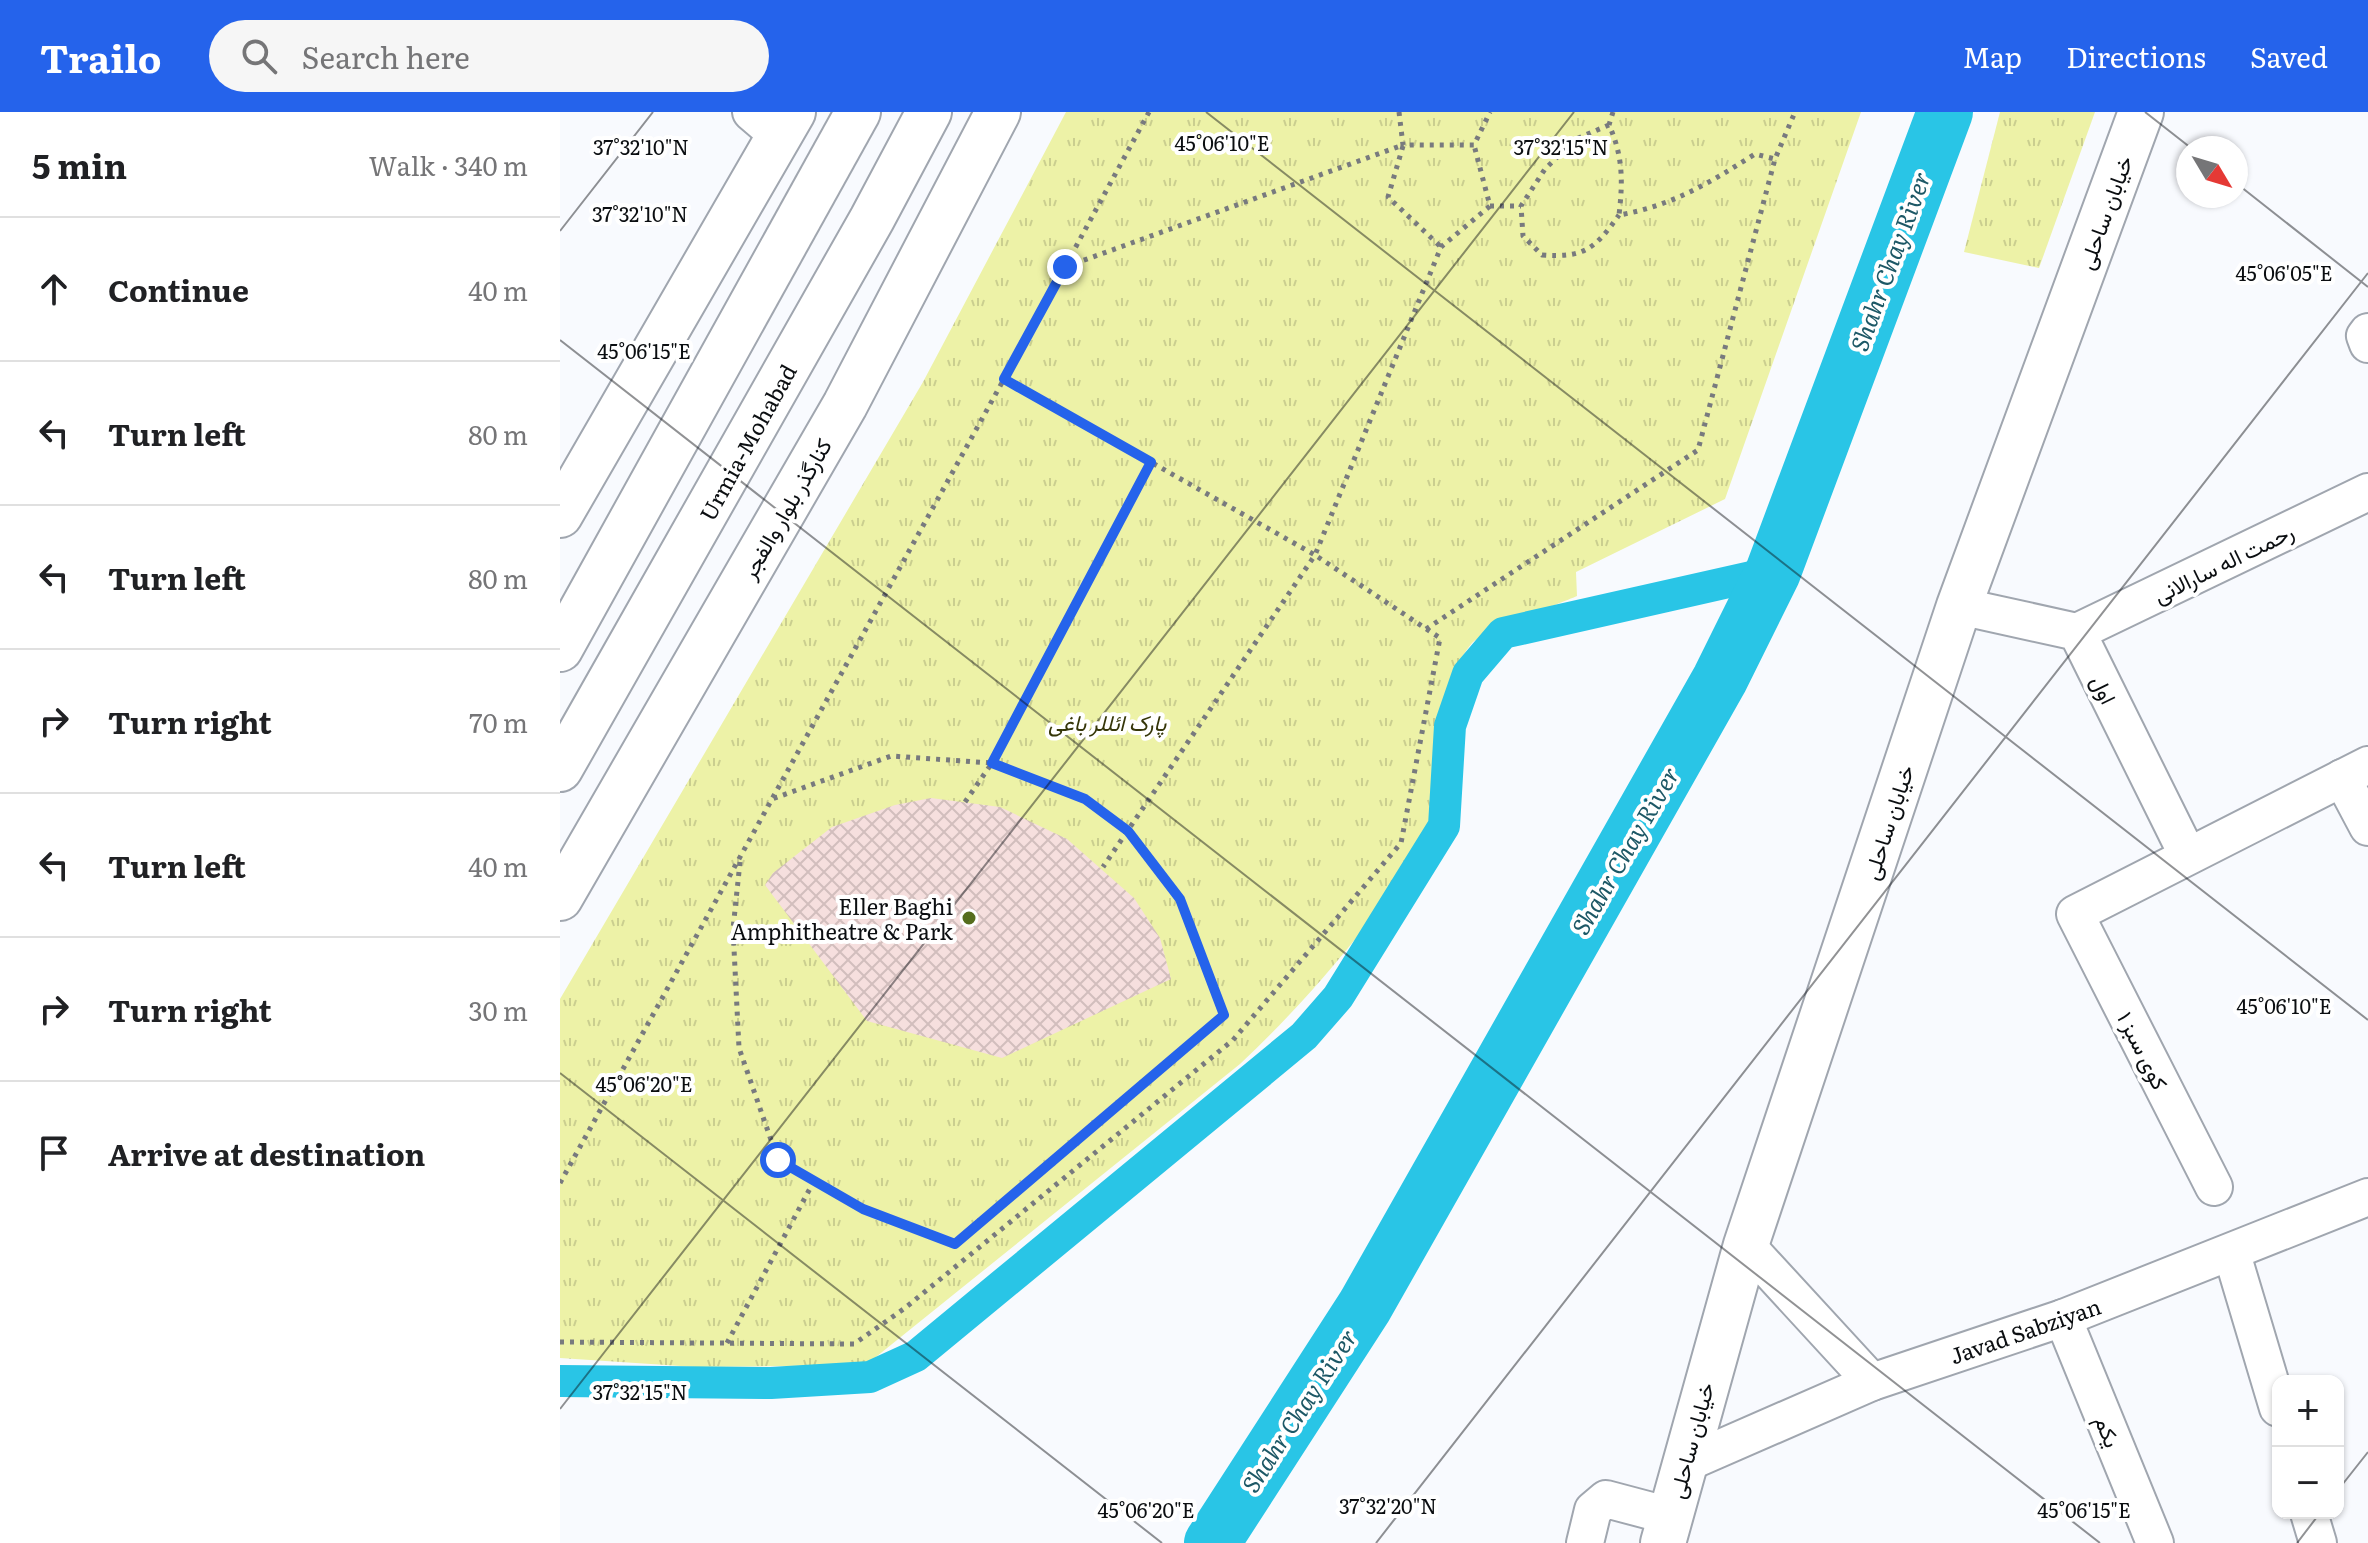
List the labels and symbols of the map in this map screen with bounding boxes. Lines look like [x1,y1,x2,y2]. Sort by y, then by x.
text: 45°06'10"E [1175,127,1269,157]
text: 37°32'10"N [593,131,689,161]
text: 37°32'15"N [1514,131,1608,161]
north arrow [2176,136,2248,208]
street label: خیابان ساحلی [2068,150,2140,274]
water label: Shahr Chay River [1840,166,1938,356]
text: 37°32'10"N [592,198,688,228]
route end [1047,249,1083,285]
text: 45°06'05"E [2236,257,2332,287]
text: 45°06'15"E [597,335,691,365]
street label: Urmia-Mohabad [690,358,804,526]
street label: کنارگذر بلوار والفجر [731,431,839,585]
street label: رحمت اله سارالانی [2147,514,2299,610]
street label: اول [2084,669,2126,709]
park label: پارک ائللر باغی [1048,705,1167,738]
water label: Shahr Chay River [1562,760,1686,940]
street label: خیابان ساحلی [1853,760,1921,884]
place label: Eller Baghi Amphitheatre & Park [731,889,954,947]
marker: Eller Baghi Amphitheatre & Park [960,909,978,927]
text: 45°06'10"E [2237,990,2331,1020]
street label: کوی سبز ۱ [2110,1005,2178,1095]
text: 45°06'20"E [596,1068,692,1098]
route start [760,1142,796,1178]
street label: Javad Sabziyan [1945,1289,2105,1371]
water label: Shahr Chay River [1232,1321,1364,1499]
text: 37°32'15"N [593,1376,687,1406]
street label: خیابان ساحلی [1659,1378,1721,1502]
street label: یکم [2088,1410,2130,1452]
text: 37°32'20"N [1339,1490,1437,1520]
text: 45°06'20"E [1098,1494,1194,1524]
text: 45°06'15"E [2037,1494,2131,1524]

